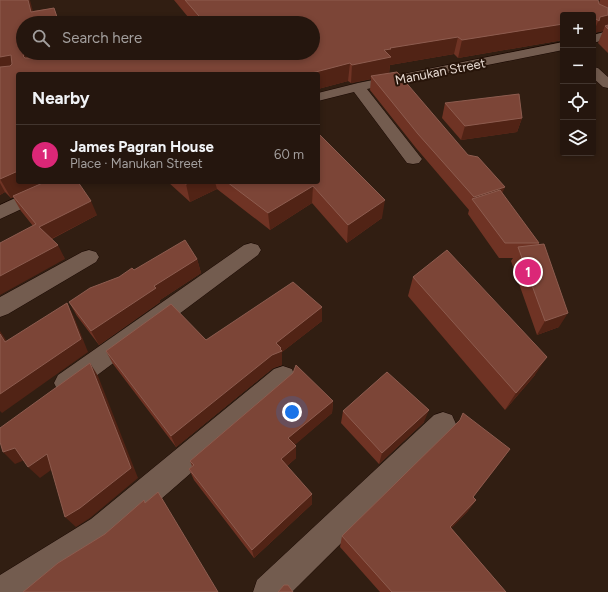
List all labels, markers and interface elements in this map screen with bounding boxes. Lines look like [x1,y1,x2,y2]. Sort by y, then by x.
map controls [560,12,596,156]
button: + [560,12,596,48]
search box [16,16,320,60]
icon: search [30,27,52,49]
text: Search here [62,29,142,47]
button: − [560,48,596,84]
street label: Manukan Street [394,55,487,88]
button: locate [560,84,596,120]
text: Nearby [32,88,90,108]
button: layers [560,120,596,156]
text: James Pagran House [70,138,214,156]
text: 1 [42,147,48,162]
text: 60 m [274,147,304,162]
text: Place · Manukan Street [70,156,203,171]
pin: 1 [515,257,541,287]
your location [282,402,302,422]

